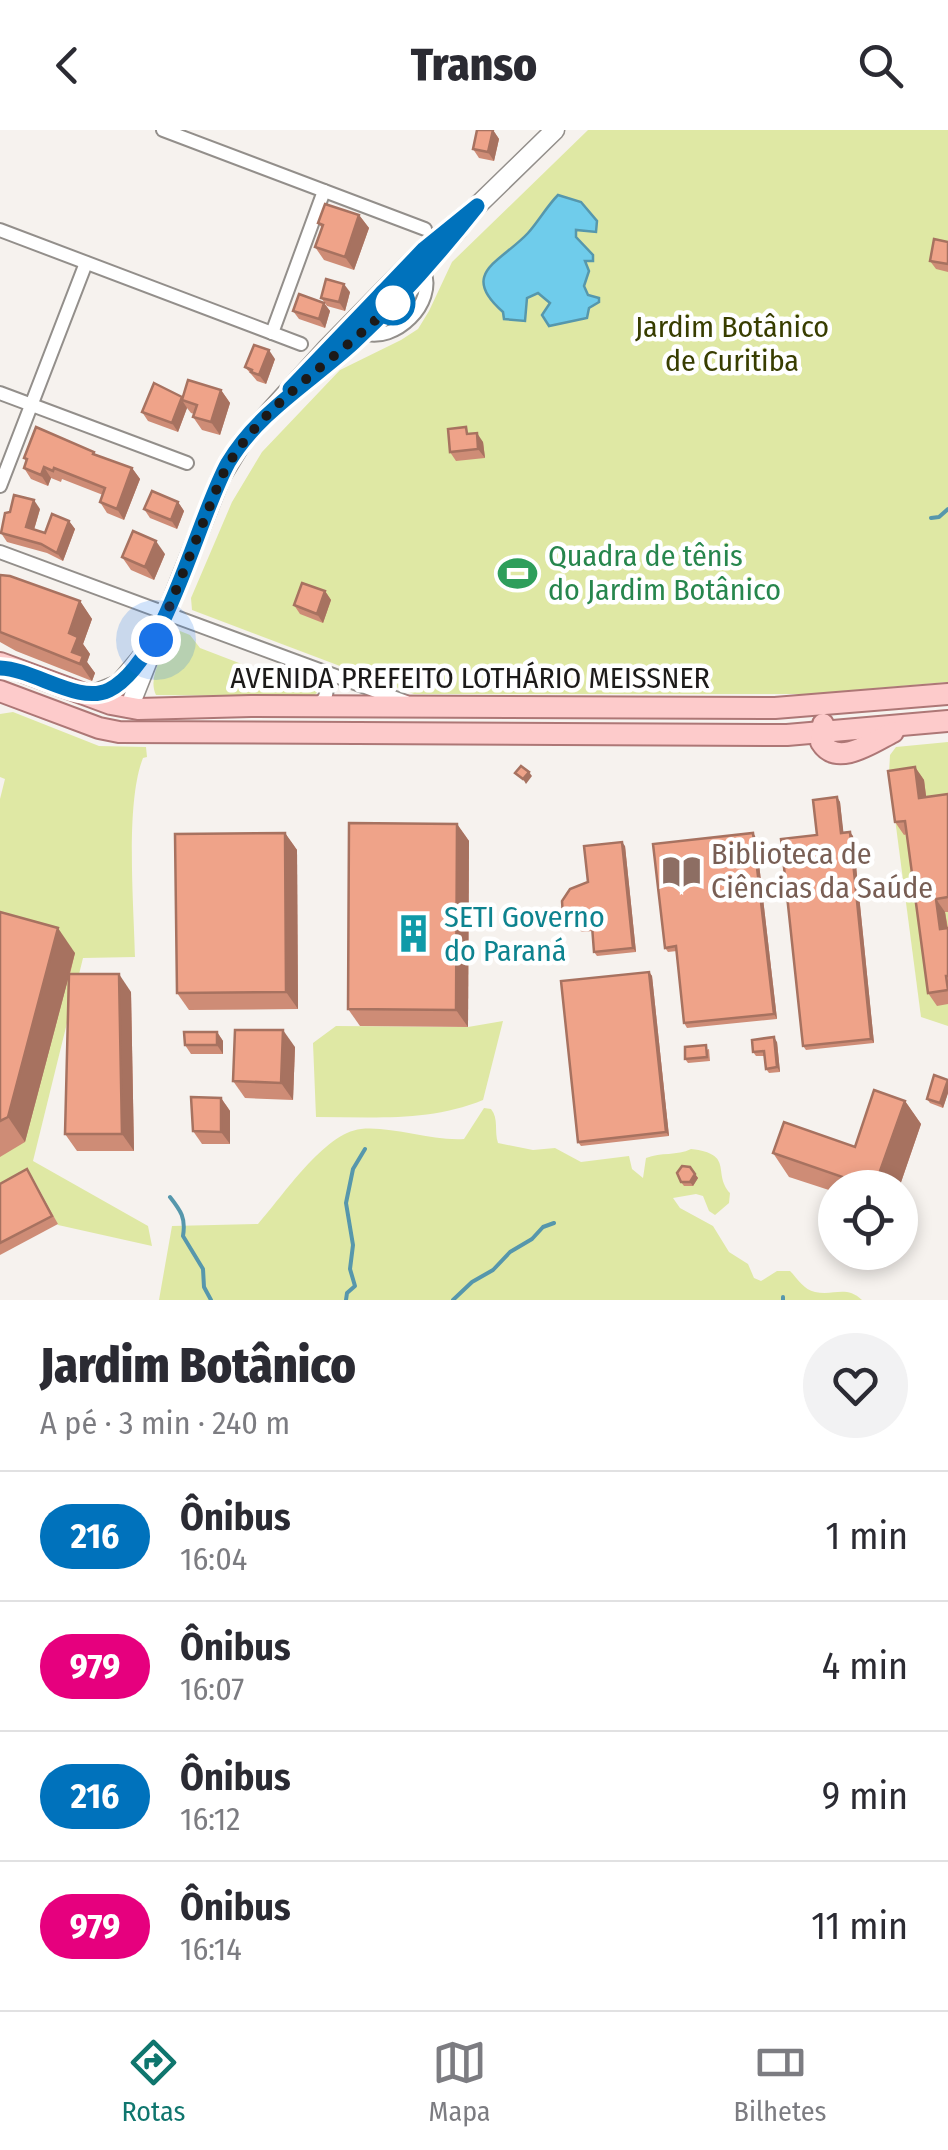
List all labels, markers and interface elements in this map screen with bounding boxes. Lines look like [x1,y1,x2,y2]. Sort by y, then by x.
icon: back [40,38,95,93]
text: Transo [411,38,537,92]
icon: search [853,38,908,93]
unlabelled marker [372,282,414,324]
park label: Jardim Botânico de Curitiba [635,309,829,379]
place label: Quadra de tênis do Jardim Botânico [548,538,781,608]
sports icon: Quadra de tênis do Jardim Botânico [497,552,539,594]
your location [131,615,181,665]
street label: AVENIDA PREFEITO LOTHÁRIO MEISSNER [230,660,710,696]
place label: Biblioteca de Ciências da Saúde [711,836,933,906]
library icon: Biblioteca de Ciências da Saúde [660,850,702,892]
place label: SETI Governo do Paraná [444,899,605,969]
building icon: SETI Governo do Paraná [393,913,435,955]
map controls [818,1170,918,1270]
button: locate [818,1170,918,1270]
button: heart [803,1333,908,1438]
text: Jardim Botânico [40,1337,356,1395]
text: A pé · 3 min · 240 m [40,1404,290,1442]
text: Ônibus [180,1494,291,1540]
text: 1 min [825,1513,908,1559]
text: 216 [71,1515,119,1557]
text: 16:04 [180,1540,247,1578]
text: Ônibus [180,1624,291,1670]
text: 4 min [822,1643,908,1689]
text: 979 [70,1645,120,1687]
text: 16:07 [180,1670,244,1708]
text: Ônibus [180,1754,291,1800]
text: 9 min [822,1773,908,1819]
text: 216 [71,1775,119,1817]
text: 16:12 [180,1800,240,1838]
text: Ônibus [180,1884,291,1930]
text: 11 min [811,1903,908,1949]
text: 979 [70,1905,120,1947]
text: 16:14 [180,1930,242,1968]
tab: Rotas [122,2035,186,2128]
tab: Mapa [429,2035,491,2128]
tab: Bilhetes [734,2035,826,2128]

